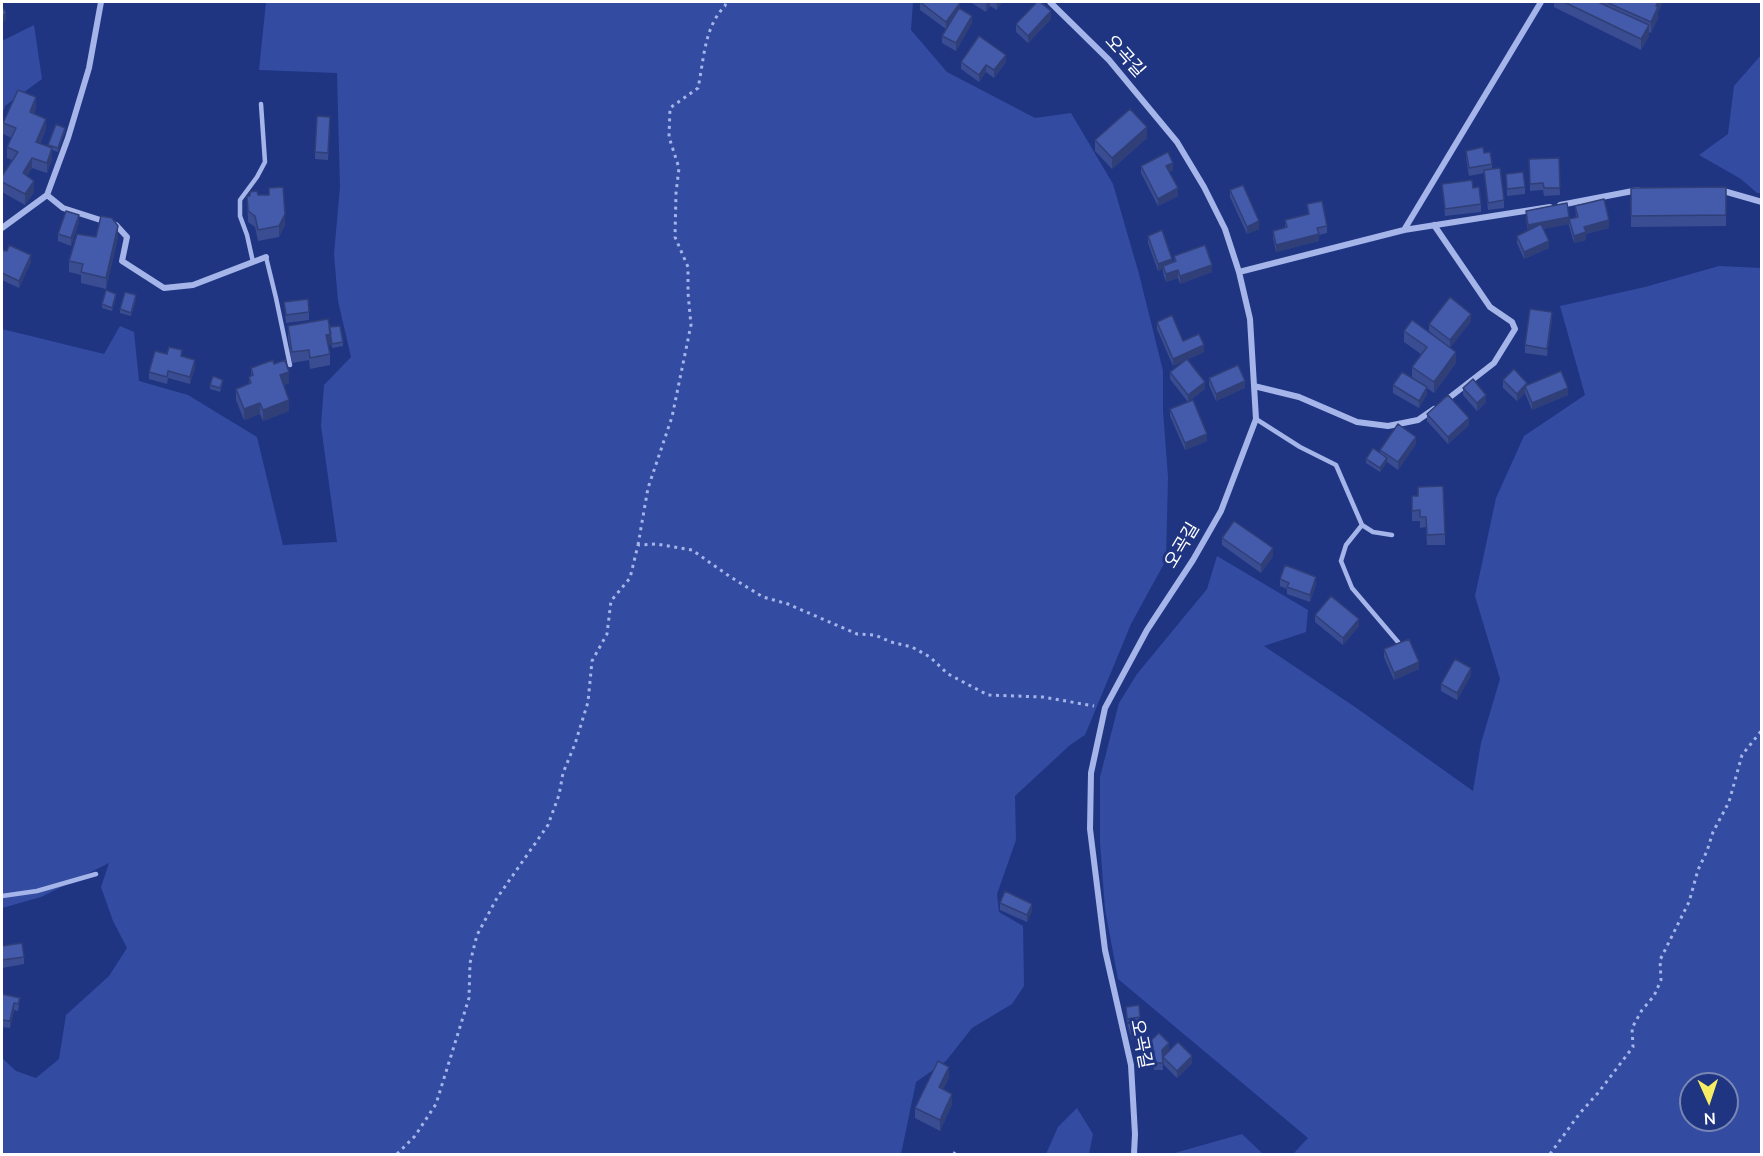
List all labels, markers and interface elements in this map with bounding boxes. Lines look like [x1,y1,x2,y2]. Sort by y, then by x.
street label: 오곡길 [1099,31,1149,83]
street label: 오곡길 [1161,519,1205,573]
street label: 오곡길 [1125,1018,1155,1070]
north arrow [1679,1072,1739,1132]
text: N [1703,1107,1716,1129]

